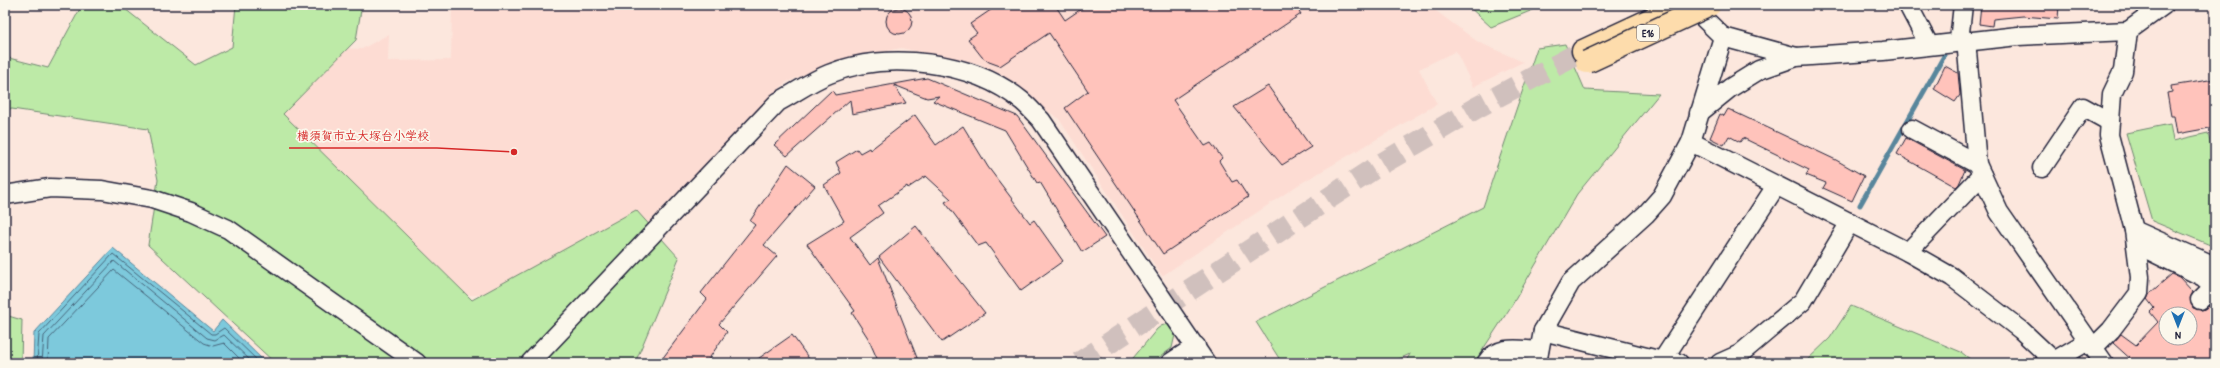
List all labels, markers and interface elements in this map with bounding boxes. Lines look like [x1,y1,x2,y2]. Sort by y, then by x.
road number: E16 [1637,25,1659,41]
callout: 横須賀市立大塚台小学校 [289,124,437,148]
text: 横須賀市立大塚台小学校 [297,127,429,144]
north arrow [2158,306,2198,346]
text: N [2175,329,2181,343]

